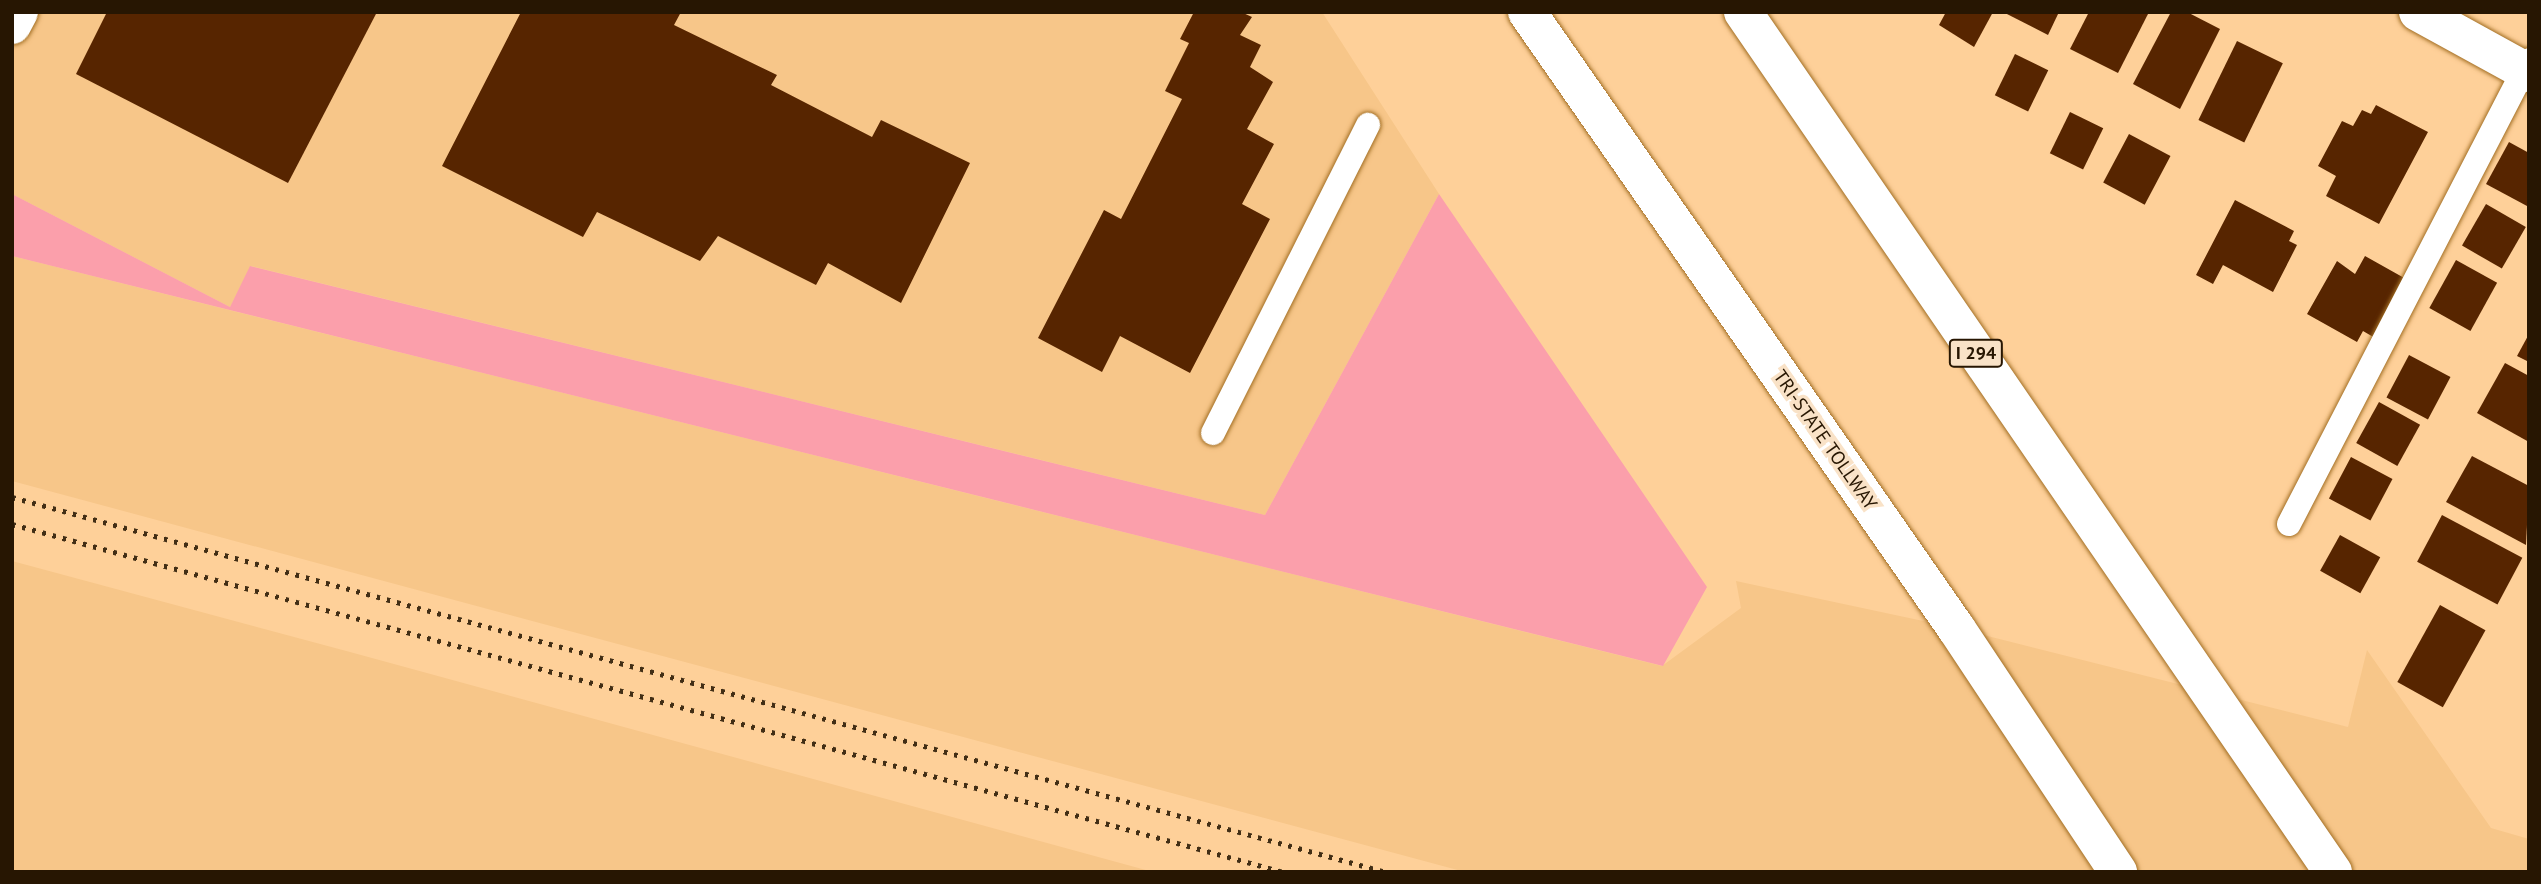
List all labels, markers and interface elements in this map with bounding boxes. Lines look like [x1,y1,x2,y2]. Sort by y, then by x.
road number: I 294 [1948,338,2004,368]
street label: TRI-STATE TOLLWAY [1768,366,1882,514]

